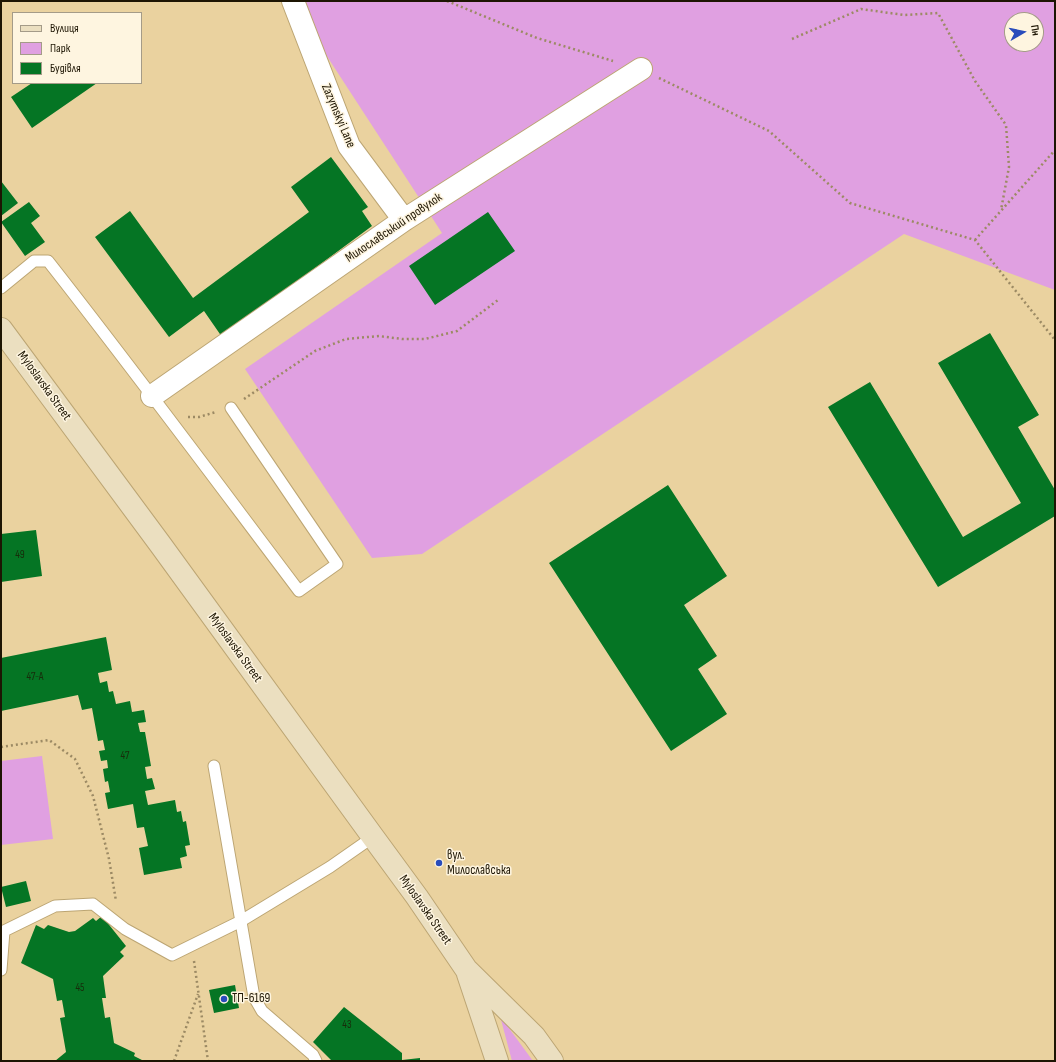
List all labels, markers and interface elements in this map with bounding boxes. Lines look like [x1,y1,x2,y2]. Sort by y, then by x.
legend [12,12,142,84]
north arrow [1004,12,1044,52]
text: Вулиця [50,21,79,36]
text: Пн [1028,24,1043,36]
text: Парк [50,41,70,56]
text: Будівля [50,61,81,76]
street label: Zazymskyi Lane [318,82,358,150]
street label: Милославський провулок [343,190,445,266]
street label: Myloslavska Street [14,348,74,424]
house number: 49 [15,548,25,562]
street label: Myloslavska Street [205,610,265,686]
house number: 47-А [27,670,43,684]
house number: 47 [121,749,129,763]
place label: вул. Милославська [447,848,511,879]
marker: вул. Милославська [434,858,444,868]
street label: Myloslavska Street [395,872,455,948]
house number: 45 [75,981,85,995]
place label: ТП-6169 [232,991,270,1007]
marker: ТП-6169 [219,994,229,1004]
house number: 43 [342,1018,352,1032]

